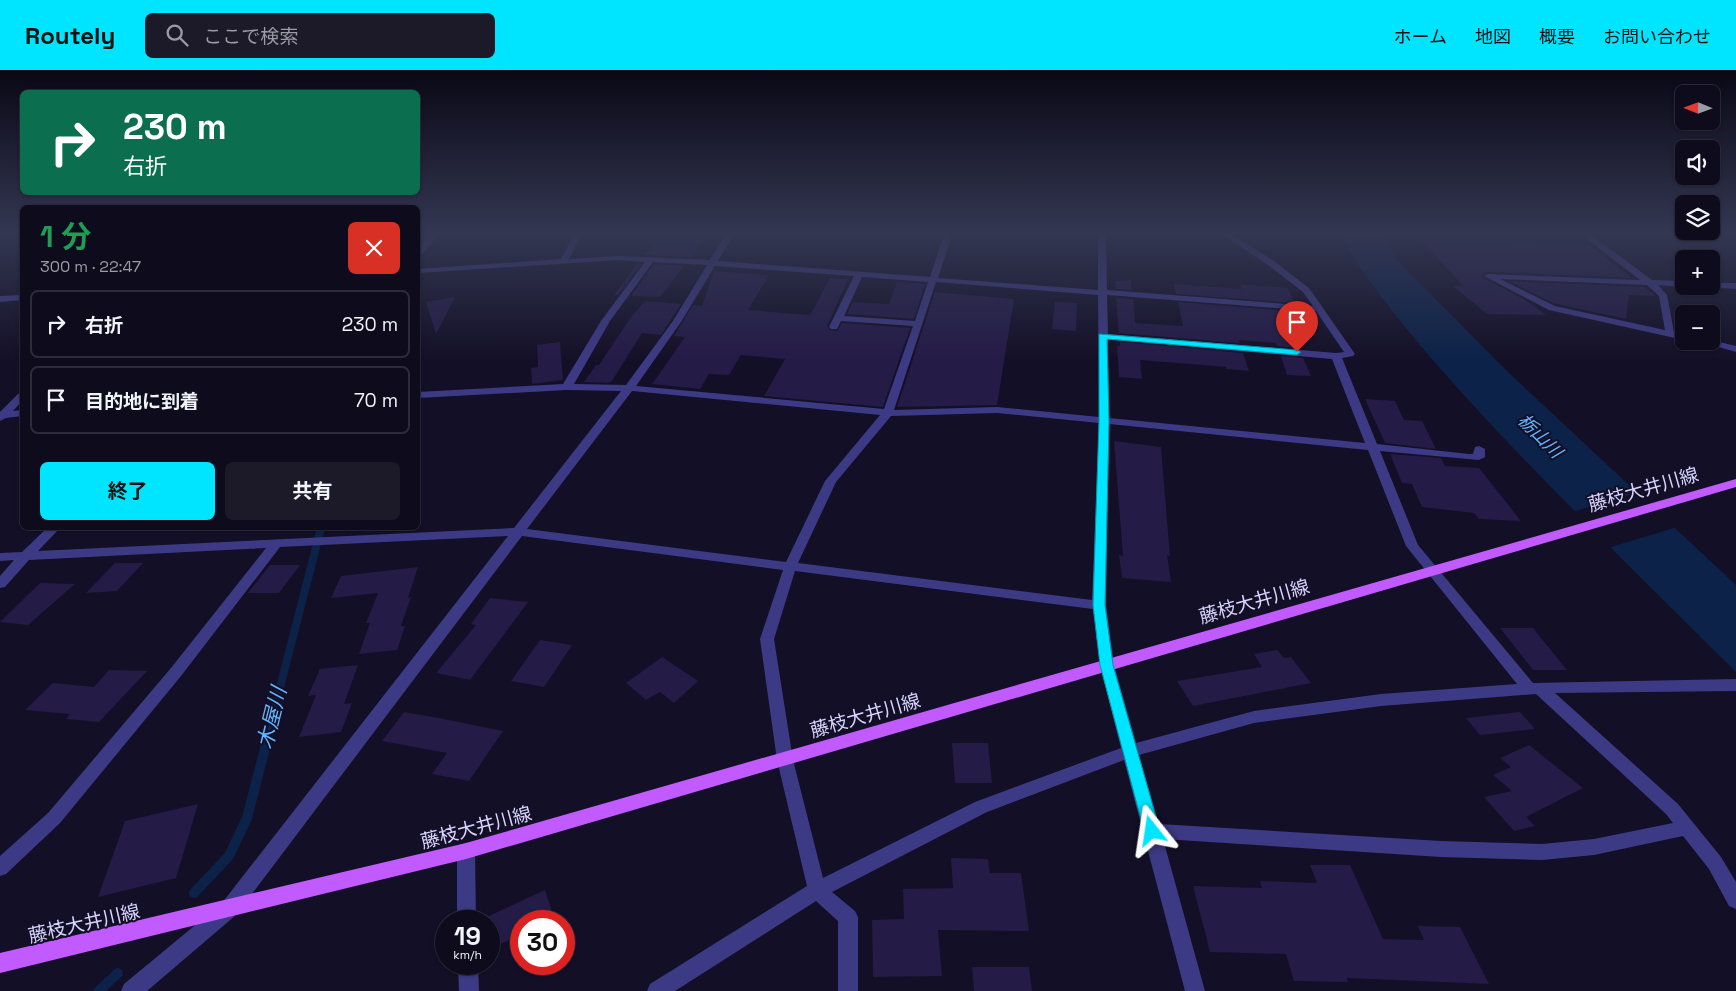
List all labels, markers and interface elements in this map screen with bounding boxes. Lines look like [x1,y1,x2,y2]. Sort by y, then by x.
search box [145,13,495,58]
text: Routely [25,20,115,51]
icon: search [163,21,191,49]
text: ここで検索 [203,24,298,49]
text: ホーム [1394,25,1447,48]
text: 地図 [1475,25,1511,48]
text: 概要 [1539,25,1575,48]
text: お問い合わせ [1603,25,1711,48]
north arrow [1675,85,1720,130]
map controls [1675,85,1720,350]
text: 230 m [123,105,227,149]
icon: right [40,110,105,175]
button: sound [1675,140,1720,185]
text: 右折 [123,152,167,180]
button: layers [1675,195,1720,240]
text: 1 分 [40,217,91,256]
button: close [348,222,400,274]
button: + [1675,250,1720,295]
text: 300 m · 22:47 [40,256,141,277]
pin [1276,301,1318,352]
button: − [1675,305,1720,350]
icon: arrive [1283,308,1311,336]
icon: right [42,310,70,338]
text: 230 m [342,312,398,337]
text: 右折 [85,313,123,338]
icon: arrive [42,386,70,414]
text: 70 m [354,388,398,413]
text: 目的地に到着 [85,389,199,414]
water label: 栃山川 [1513,408,1569,464]
button: 終了 [40,462,215,520]
button: 共有 [225,462,400,520]
street label: 藤枝大井川線 [1585,462,1701,517]
street label: 藤枝大井川線 [1196,574,1312,629]
water label: 木屋川 [251,682,293,752]
street label: 藤枝大井川線 [807,688,923,743]
street label: 藤枝大井川線 [418,801,534,854]
position arrow [1125,804,1177,856]
street label: 藤枝大井川線 [26,898,142,948]
speed limit sign: 30 [510,910,575,975]
text: 19 [454,920,481,952]
text: km/h [453,947,482,963]

